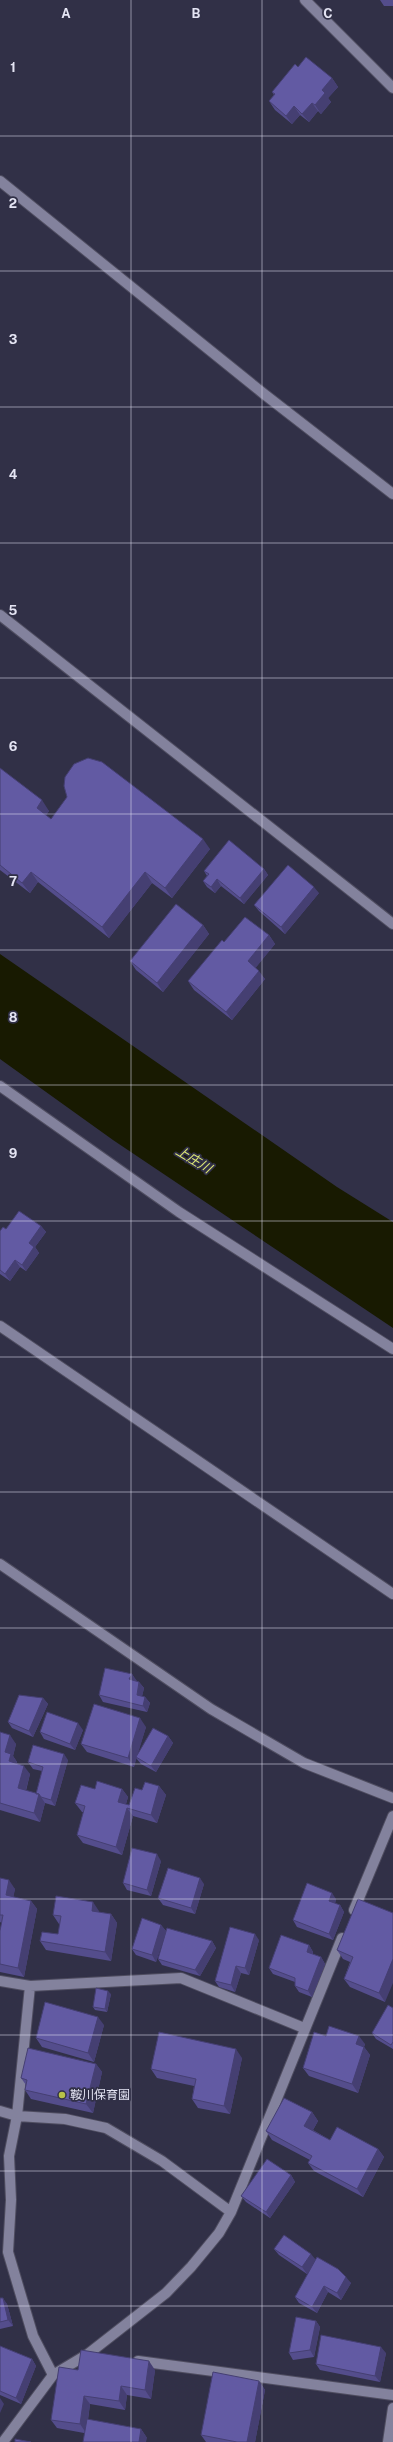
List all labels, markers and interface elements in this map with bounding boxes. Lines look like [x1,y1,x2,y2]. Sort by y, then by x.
text: A [61,6,71,21]
text: B [192,6,201,21]
text: C [323,6,333,21]
text: 1 [10,60,16,75]
text: 2 [9,196,17,211]
text: 3 [9,332,18,347]
text: 4 [9,467,18,482]
text: 5 [9,603,18,618]
text: 6 [9,739,18,754]
text: 7 [9,874,17,889]
text: 8 [9,1010,18,1025]
water label: 上庄川 [173,1143,216,1177]
text: 9 [9,1146,17,1161]
place label: 鞍川保育園 [70,2088,130,2102]
marker: 鞍川保育園 [57,2090,67,2100]

